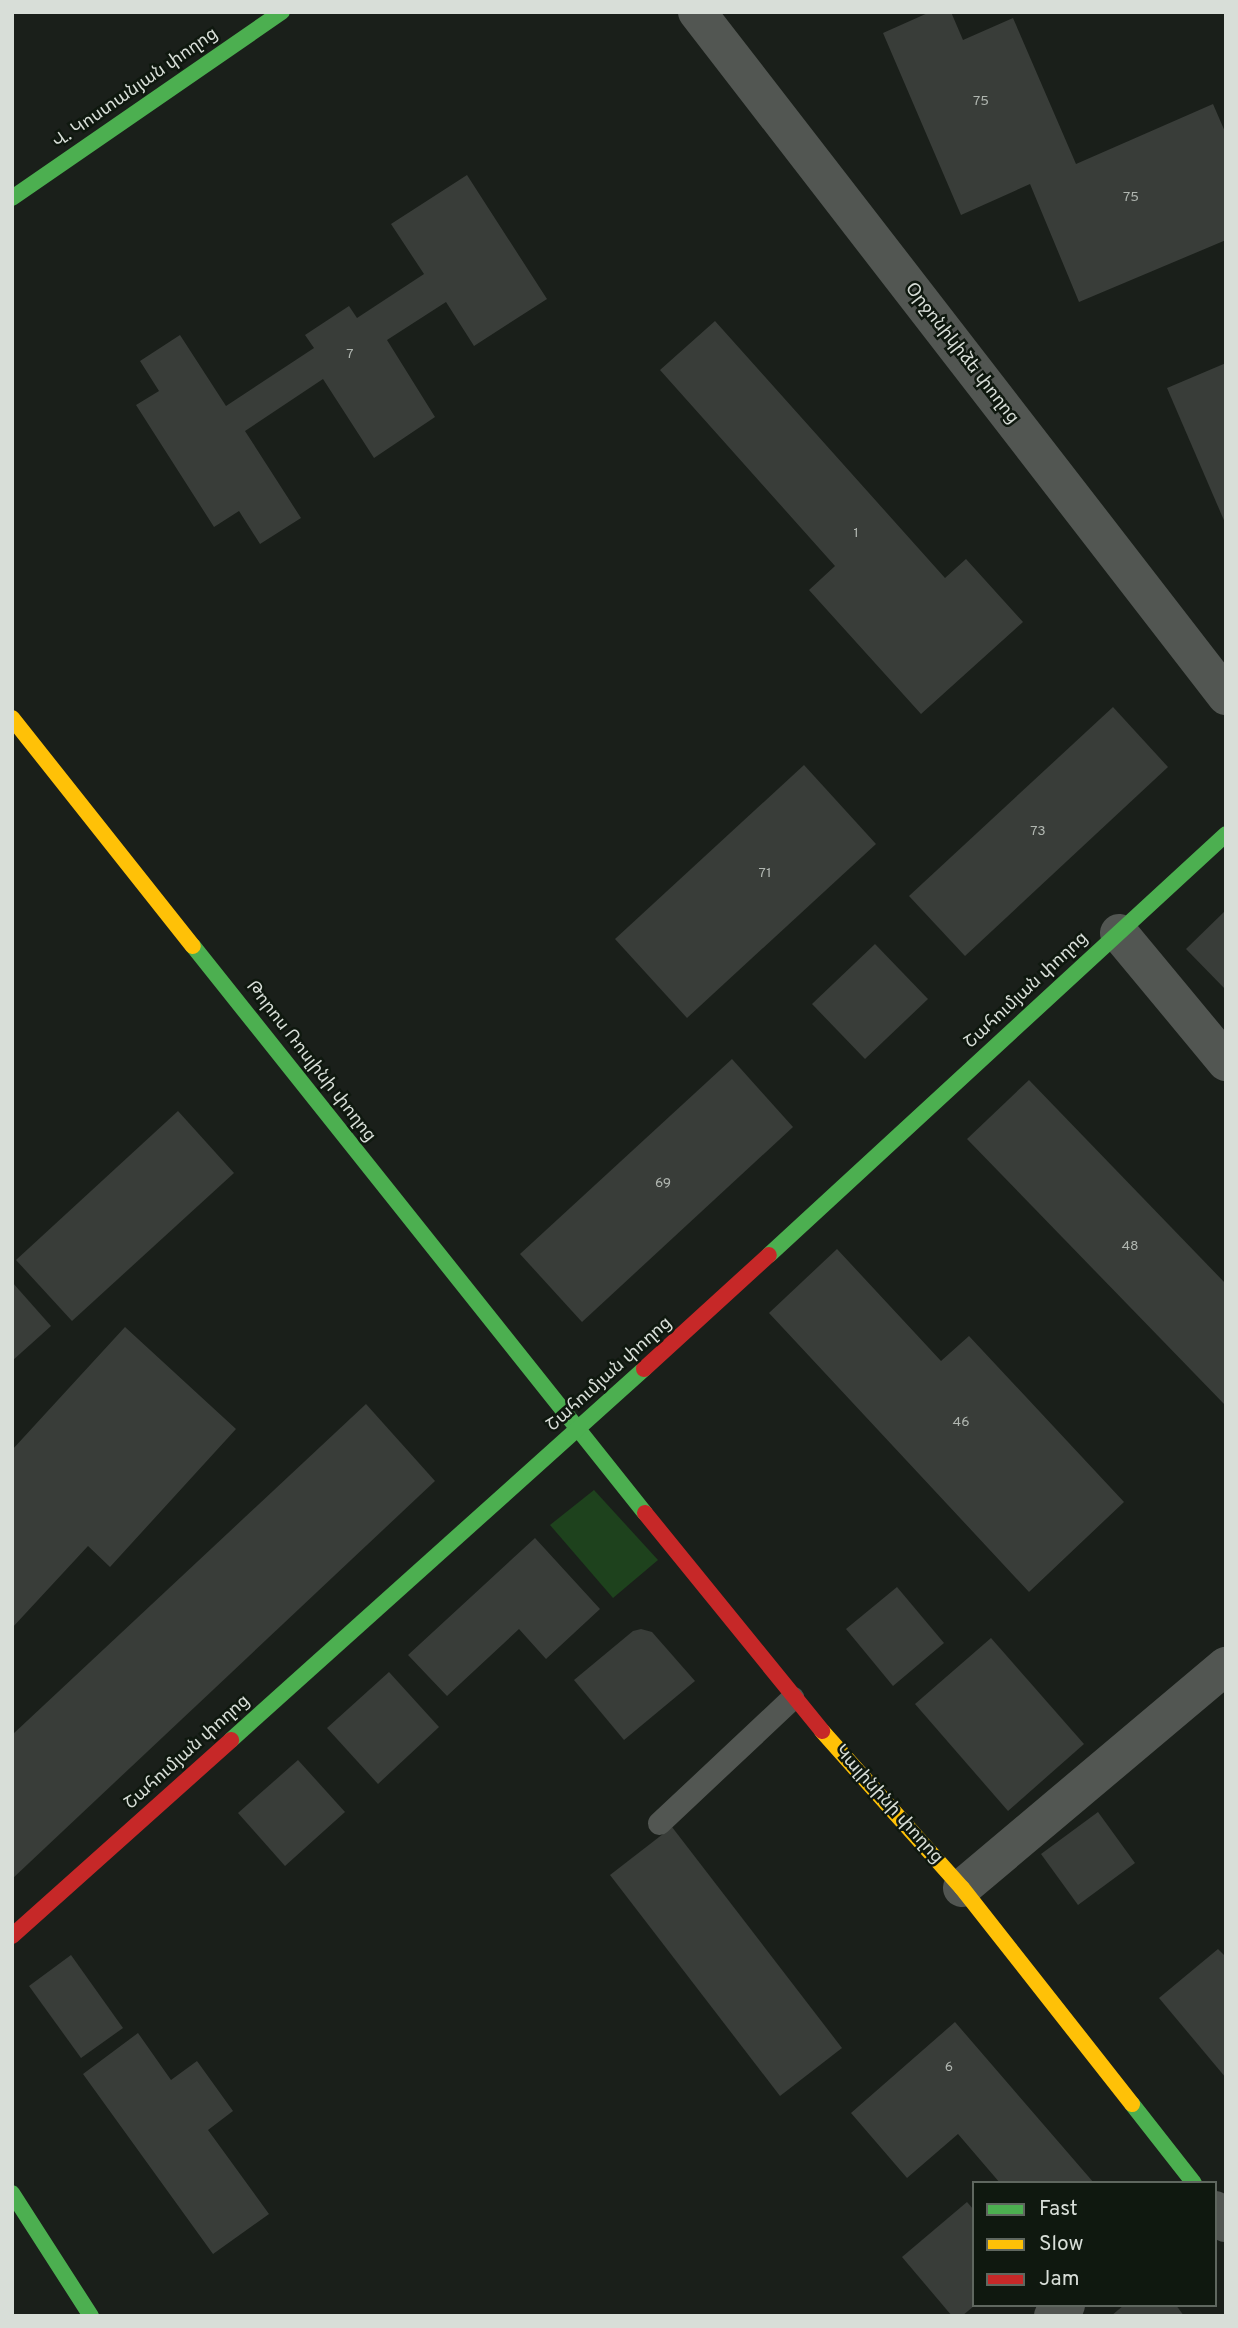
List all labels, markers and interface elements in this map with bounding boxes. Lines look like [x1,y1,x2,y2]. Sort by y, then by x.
street label: Վ. Կոստանյան փողոց [49,24,223,154]
house number: 75 [973,94,989,110]
house number: 75 [1123,190,1139,206]
street label: Օրջոնիկիձե փողոց [899,279,1023,429]
house number: 7 [346,347,354,363]
house number: 1 [853,526,859,542]
house number: 73 [1030,824,1046,840]
house number: 71 [759,866,771,882]
street label: Շահումյան փողոց [961,928,1093,1054]
street label: Թորոս Ռոսլինի փողոց [240,977,380,1147]
house number: 69 [655,1176,671,1192]
house number: 48 [1121,1239,1139,1255]
street label: Շահումյան փողոց [543,1313,677,1437]
house number: 46 [952,1415,970,1431]
street label: Շահումյան փողոց [121,1691,255,1815]
street label: Կալինինի փողոց [829,1741,947,1869]
house number: 6 [945,2060,953,2076]
legend [972,2181,1217,2307]
text: Fast [1039,2196,1078,2223]
text: Slow [1039,2231,1084,2258]
text: Jam [1039,2266,1080,2293]

